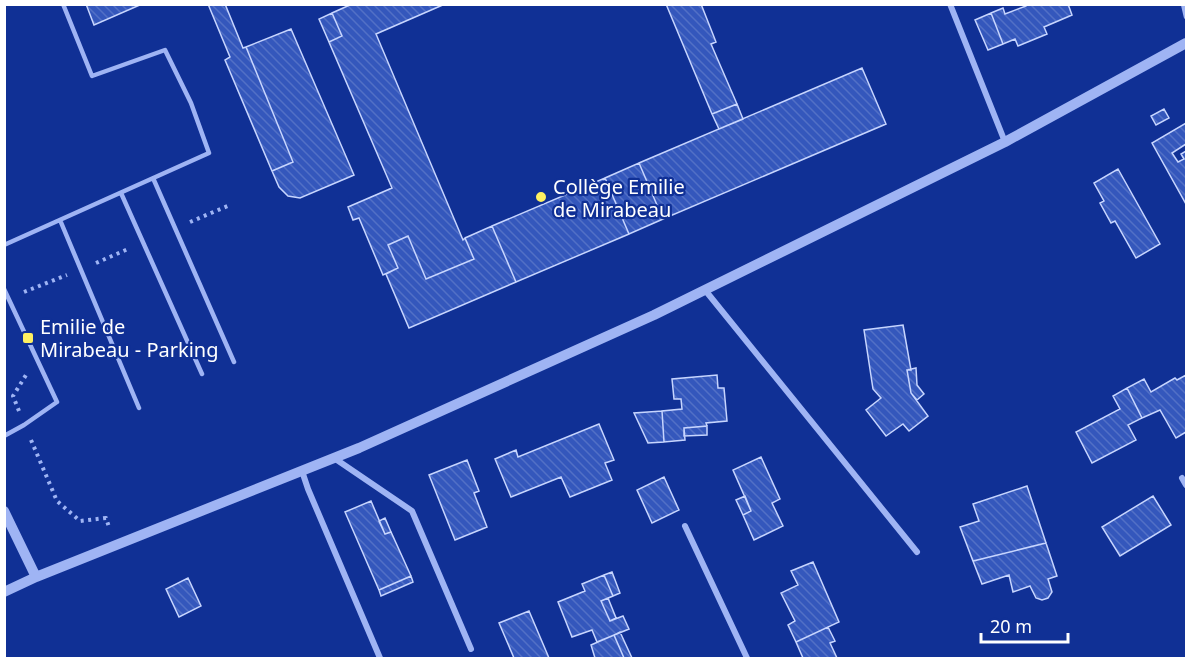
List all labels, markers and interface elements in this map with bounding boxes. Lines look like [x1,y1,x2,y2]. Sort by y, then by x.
place label: Collège Emilie de Mirabeau [553,173,685,223]
marker: Collège Emilie de Mirabeau [534,190,548,204]
place label: Emilie de Mirabeau - Parking [40,313,218,363]
marker: Emilie de Mirabeau - Parking [21,331,35,345]
scale bar [981,606,1068,644]
text: 20 m [990,614,1032,638]

